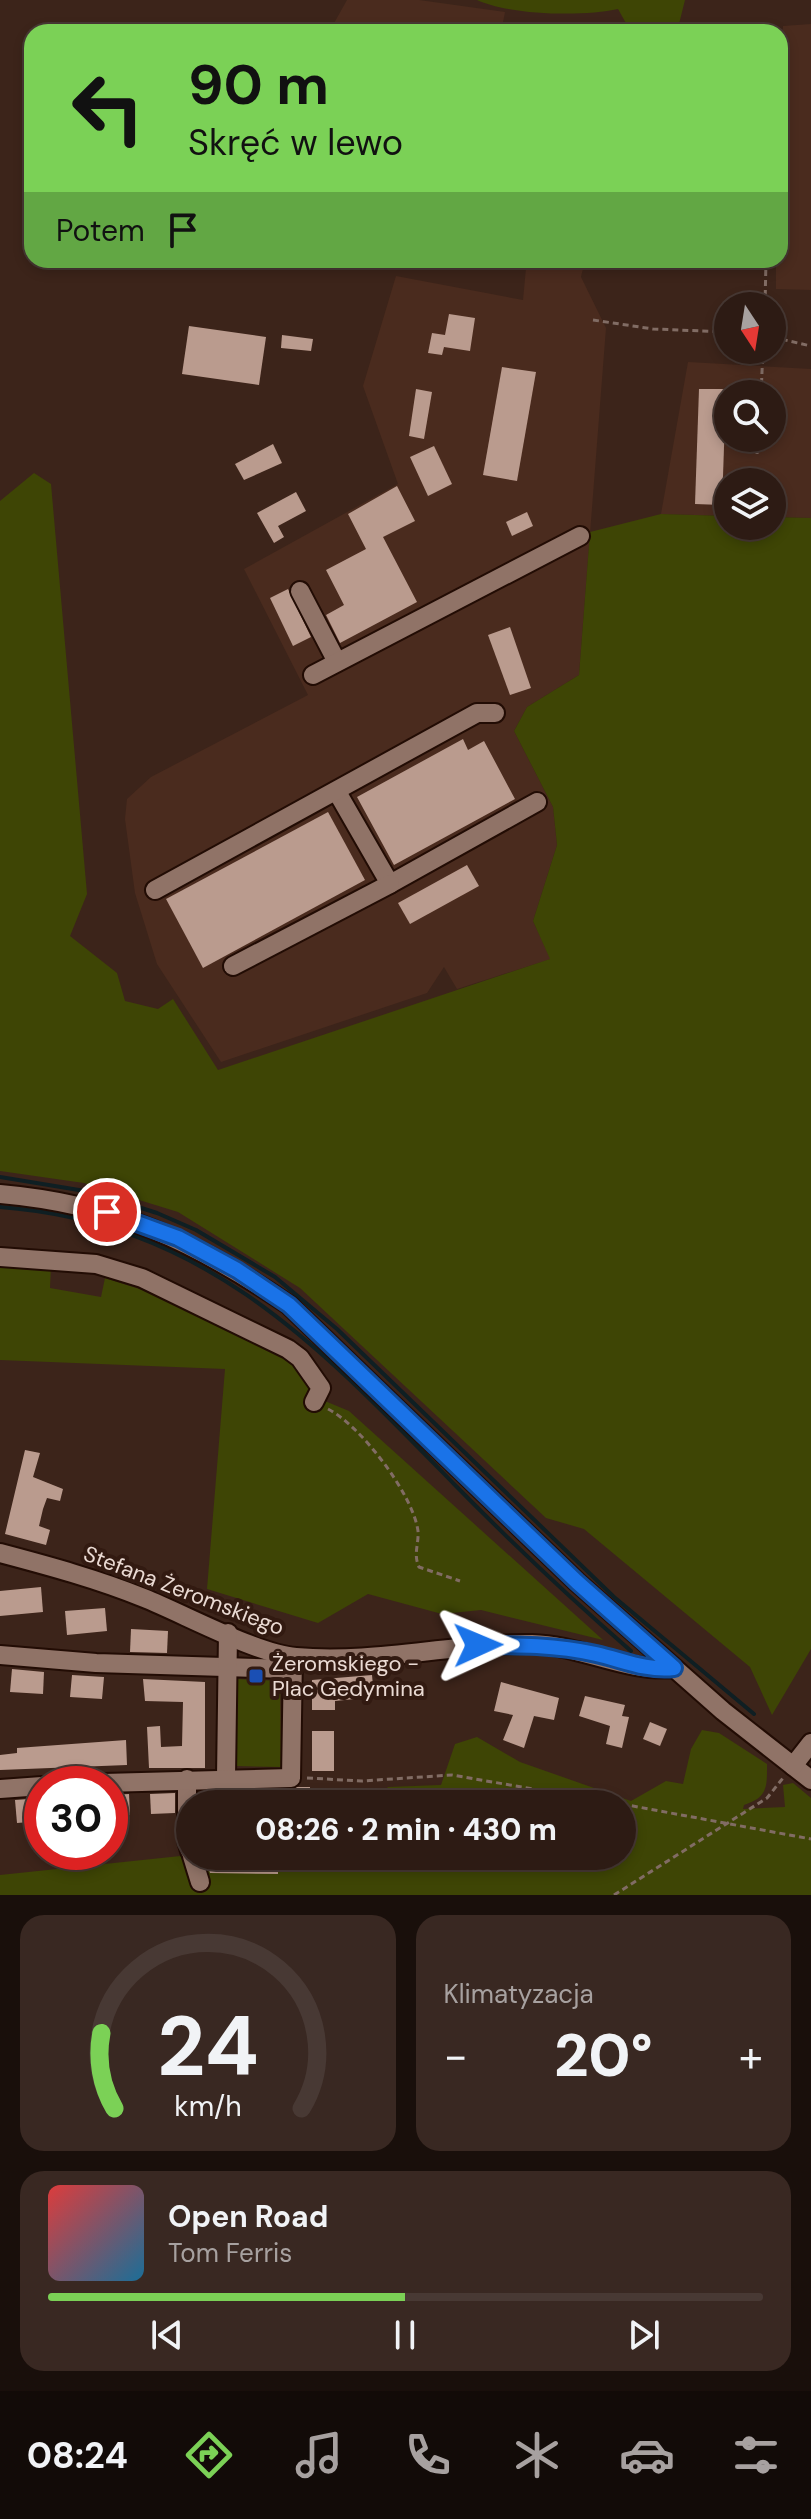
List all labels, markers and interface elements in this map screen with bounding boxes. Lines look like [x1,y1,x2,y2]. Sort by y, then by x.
text: 90 m [188,48,329,121]
icon: left [56,56,160,160]
text: Skręć w lewo [188,119,403,166]
icon: arrive [161,208,205,252]
text: Potem [56,211,145,250]
north arrow [714,292,786,364]
map controls [714,292,786,540]
button: search [714,380,786,452]
button: layers [714,468,786,540]
pin [73,1178,141,1246]
icon: arrive [85,1190,129,1234]
street label: Stefana Żeromskiego [79,1539,288,1642]
position arrow [436,1603,520,1687]
place label: Żeromskiego - Plac Gedymina [272,1649,425,1703]
marker: Żeromskiego - Plac Gedymina [247,1667,265,1685]
speed limit sign: 30 [24,1766,128,1870]
text: 08:26 · 2 min · 430 m [255,1810,557,1849]
text: Klimatyzacja [444,1977,594,2011]
text: 24 [157,1992,259,2101]
text: 20° [554,2016,653,2095]
text: − [444,2027,468,2085]
text: + [739,2027,763,2085]
text: km/h [174,2088,242,2125]
text: Open Road [168,2197,328,2236]
text: Tom Ferris [168,2236,292,2270]
icon: previous [145,2313,189,2357]
icon: pause [383,2313,427,2357]
icon: next [622,2313,666,2357]
icon: directions [181,2427,237,2483]
icon: music [291,2427,347,2483]
icon: phone [400,2427,456,2483]
icon: climate [509,2427,565,2483]
icon: car [619,2427,675,2483]
icon: filters [728,2427,784,2483]
text: 08:24 [27,2432,128,2479]

